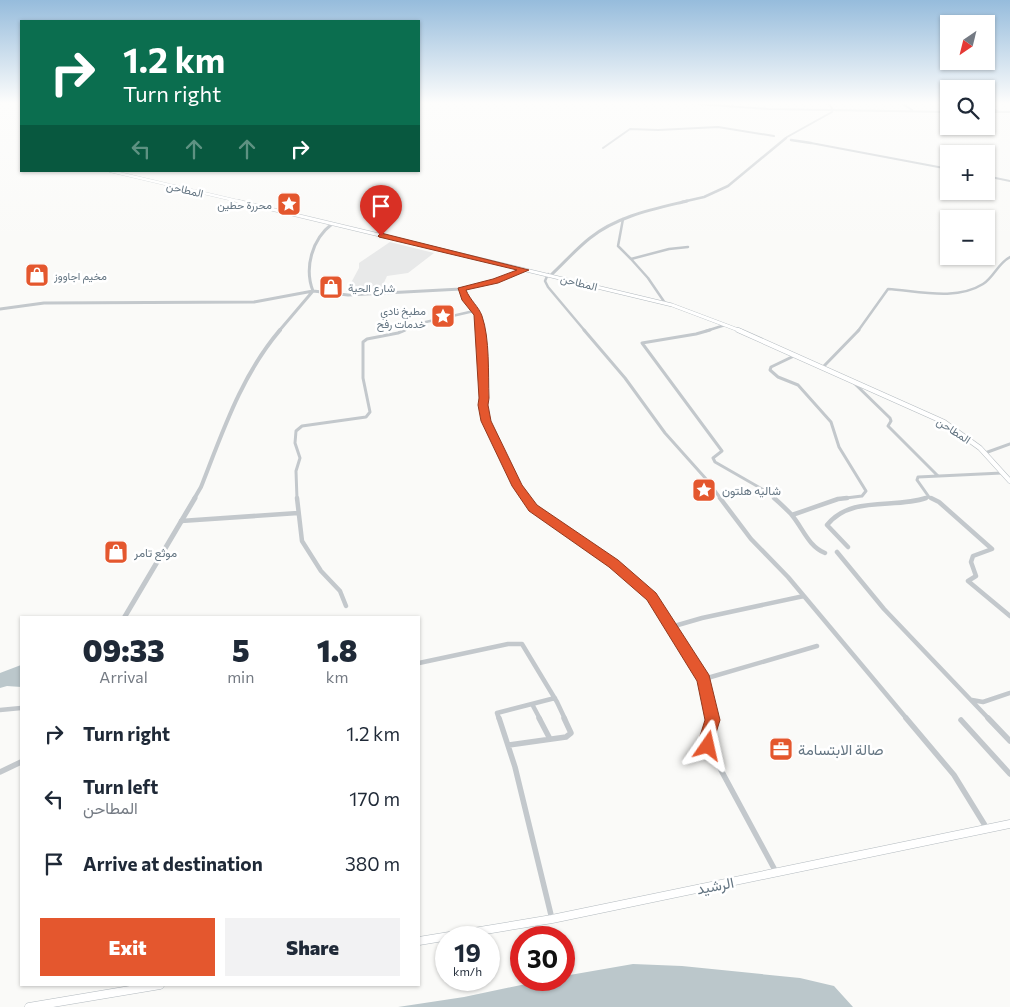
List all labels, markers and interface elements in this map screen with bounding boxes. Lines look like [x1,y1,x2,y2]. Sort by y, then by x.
north arrow [940,15,995,70]
map controls [940,15,995,265]
text: 1.2 km [123,37,225,80]
icon: right [40,40,105,105]
text: Turn right [123,80,221,107]
button: search [940,80,995,135]
icon: left [127,135,155,163]
icon: ahead [180,135,208,163]
icon: ahead [233,135,261,163]
icon: right [286,135,314,163]
button: + [940,145,995,200]
street label: المطاحن [165,178,205,201]
pin [360,185,402,236]
place icon: محررة حطين [276,191,302,217]
icon: arrive [367,192,395,220]
place label: محررة حطين [217,198,272,212]
button: − [940,210,995,265]
shop icon: مخيم اجاووز [24,262,50,288]
place label: مخيم اجاووز [53,269,107,284]
street label: المطاحن [559,271,599,294]
shop icon: شارع الحية [318,274,344,300]
place label: شارع الحية [348,281,395,296]
place icon: مطبخ نادي خدمات رفح [430,303,456,329]
place label: مطبخ نادي خدمات رفح [377,304,426,332]
street label: المطاحن [934,414,973,447]
place icon: شاليه هلتون [691,477,717,503]
place label: شاليه هلتون [722,483,781,499]
shop icon: موثع تامر [103,539,129,565]
place label: موثع تامر [133,545,177,562]
text: 09:33 [82,631,165,668]
text: 5 [232,631,250,668]
text: 1.8 [317,631,358,668]
text: Arrival [99,667,148,686]
text: min [227,667,254,686]
text: km [326,667,349,686]
position arrow [681,719,733,771]
icon: right [40,720,68,748]
text: Turn right [83,722,170,745]
text: 1.2 km [346,722,400,745]
office icon: صالة الابتسامة [768,736,794,762]
place label: صالة الابتسامة [798,740,884,759]
text: Turn left [83,775,158,798]
icon: left [40,785,68,813]
text: 170 m [349,787,400,810]
text: المطاحن [83,798,138,817]
icon: arrive [40,850,68,878]
text: Arrive at destination [83,852,263,875]
text: 380 m [345,852,400,875]
street label: الرشيد [695,873,735,898]
button: Exit [40,918,215,976]
button: Share [225,918,400,976]
speed limit sign: 30 [510,926,575,991]
text: 19 [454,937,481,967]
text: km/h [453,964,482,978]

